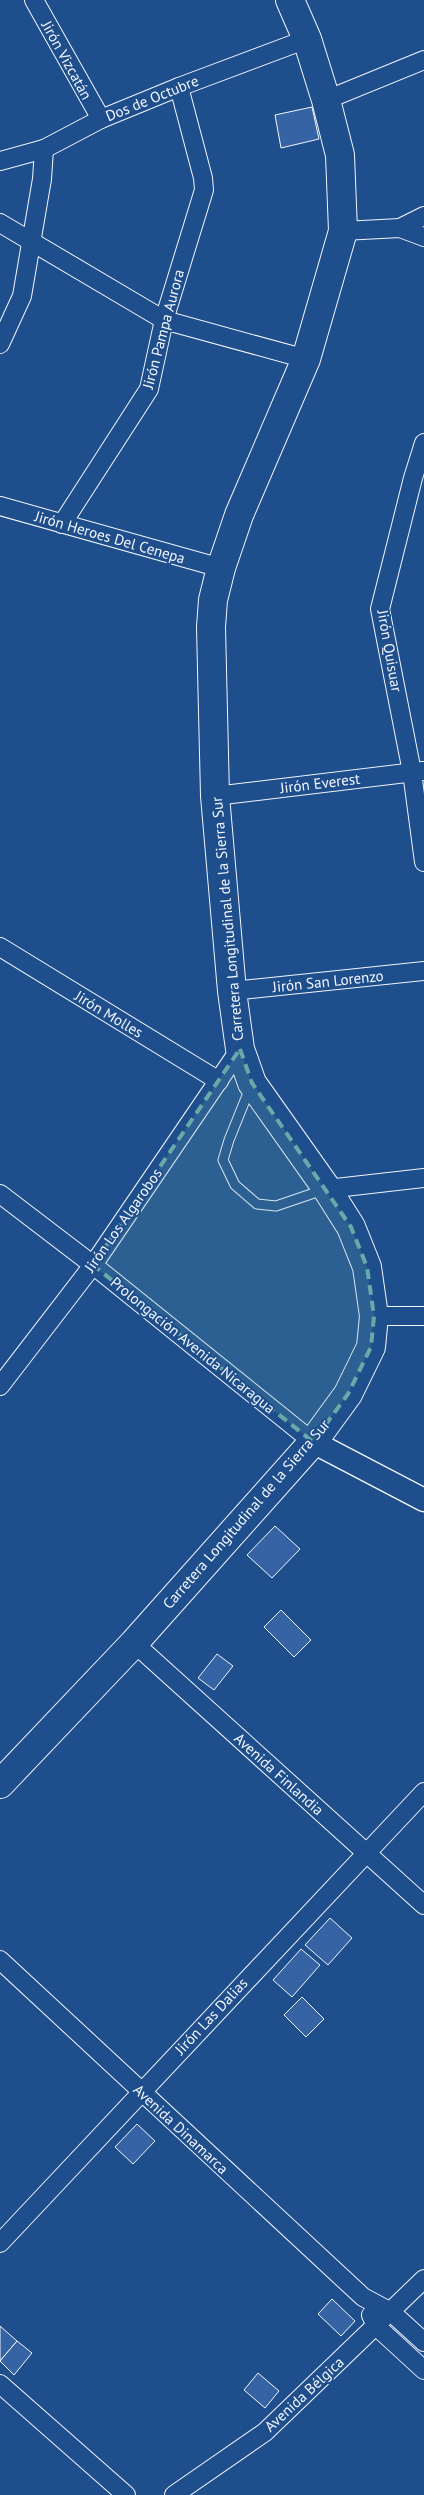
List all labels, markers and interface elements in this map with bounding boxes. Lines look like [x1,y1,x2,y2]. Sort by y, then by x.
street label: Jirón Vizcatán [37,16,96,103]
street label: Dos de Octubre [103,71,201,125]
street label: Jirón Pampa Aurora [138,267,188,392]
street label: Jirón Heroes Del Cenepa [32,506,187,568]
street label: Jirón Quisuar [373,607,407,694]
street label: Jirón Everest [278,769,361,797]
street label: Carretera Longitudinal de la Sierra Sur [207,796,247,1042]
street label: Jirón San Lorenzo [270,966,385,996]
street label: Jirón Molles [71,986,147,1042]
street label: Jirón Los Algarobos [79,1164,166,1277]
street label: Prolongación Avenida Nicaragua [107,1273,279,1417]
street label: Carretera Longitudinal de la Sierra Sur [158,1415,334,1613]
street label: Avenida Finlandia [230,1729,328,1819]
street label: Jirón Las Dalias [170,1974,251,2059]
street label: Avenida Dinamarca [130,2080,232,2178]
street label: Avenida Bélgica [260,2352,348,2436]

